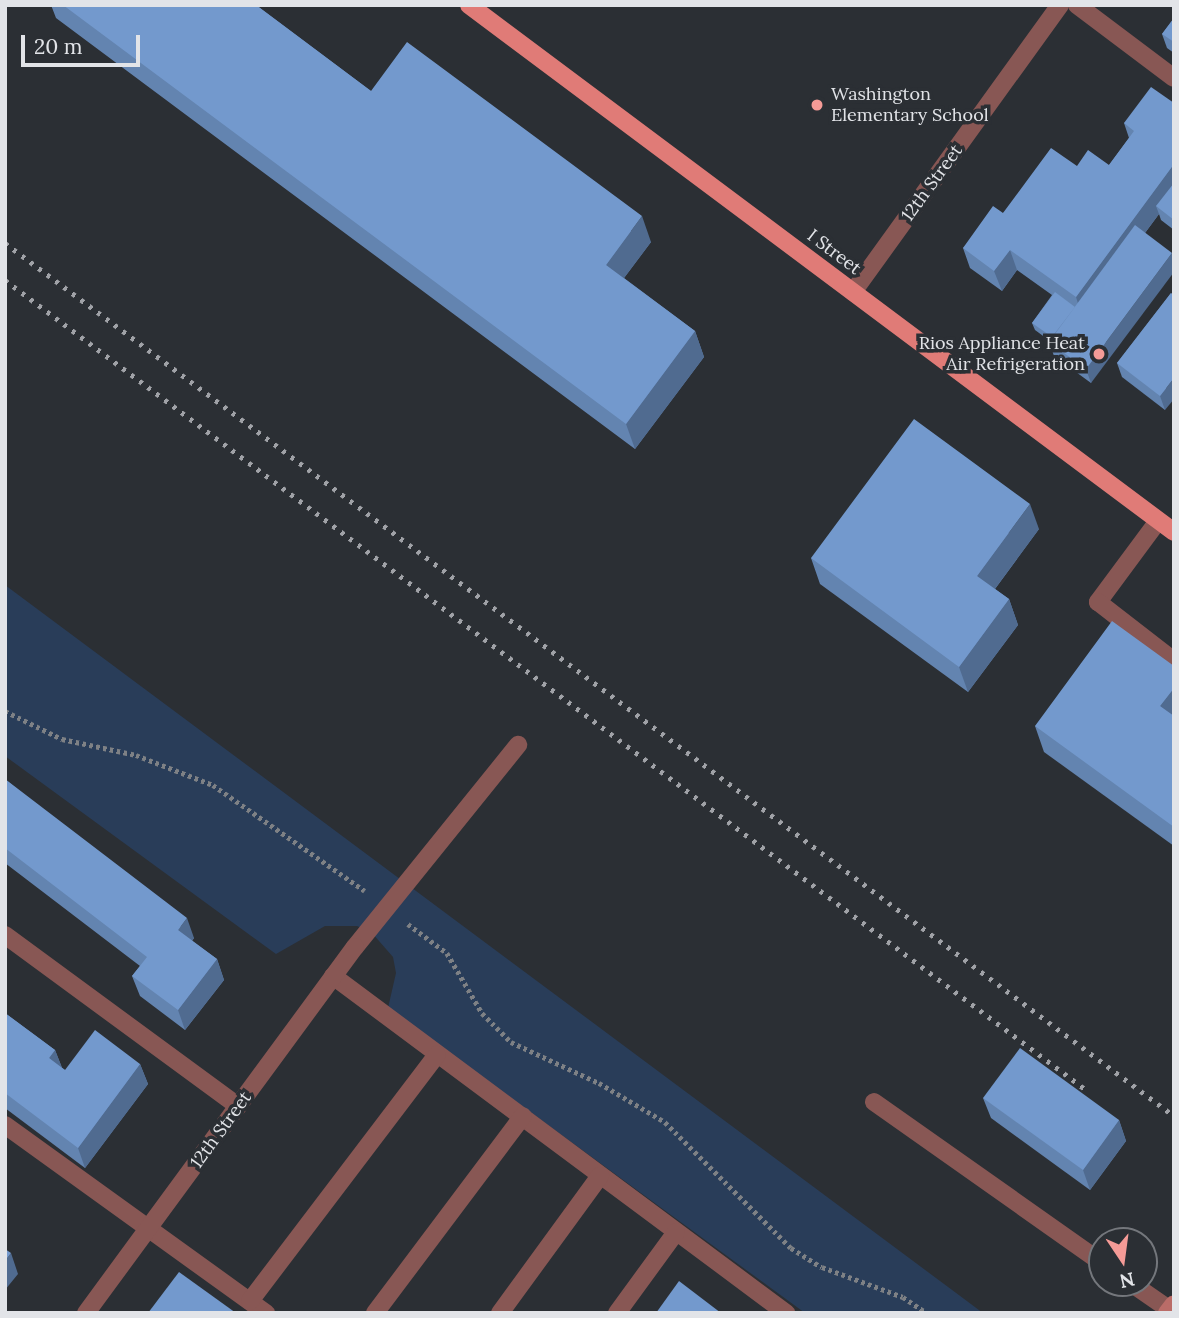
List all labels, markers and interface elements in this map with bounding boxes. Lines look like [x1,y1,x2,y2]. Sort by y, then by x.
scale bar [24,21,144,65]
text: 20 m [34,33,83,60]
place label: Washington Elementary School [831,84,989,126]
marker: Washington Elementary School [809,97,825,113]
street label: 12th Street [897,140,967,226]
street label: I Street [803,225,865,279]
place label: Rios Appliance Heat Air Refrigeration [919,333,1085,376]
marker: Rios Appliance Heat Air Refrigeration [1091,346,1107,362]
street label: 12th Street [186,1087,256,1173]
north arrow [1088,1227,1158,1297]
text: N [1117,1267,1137,1294]

